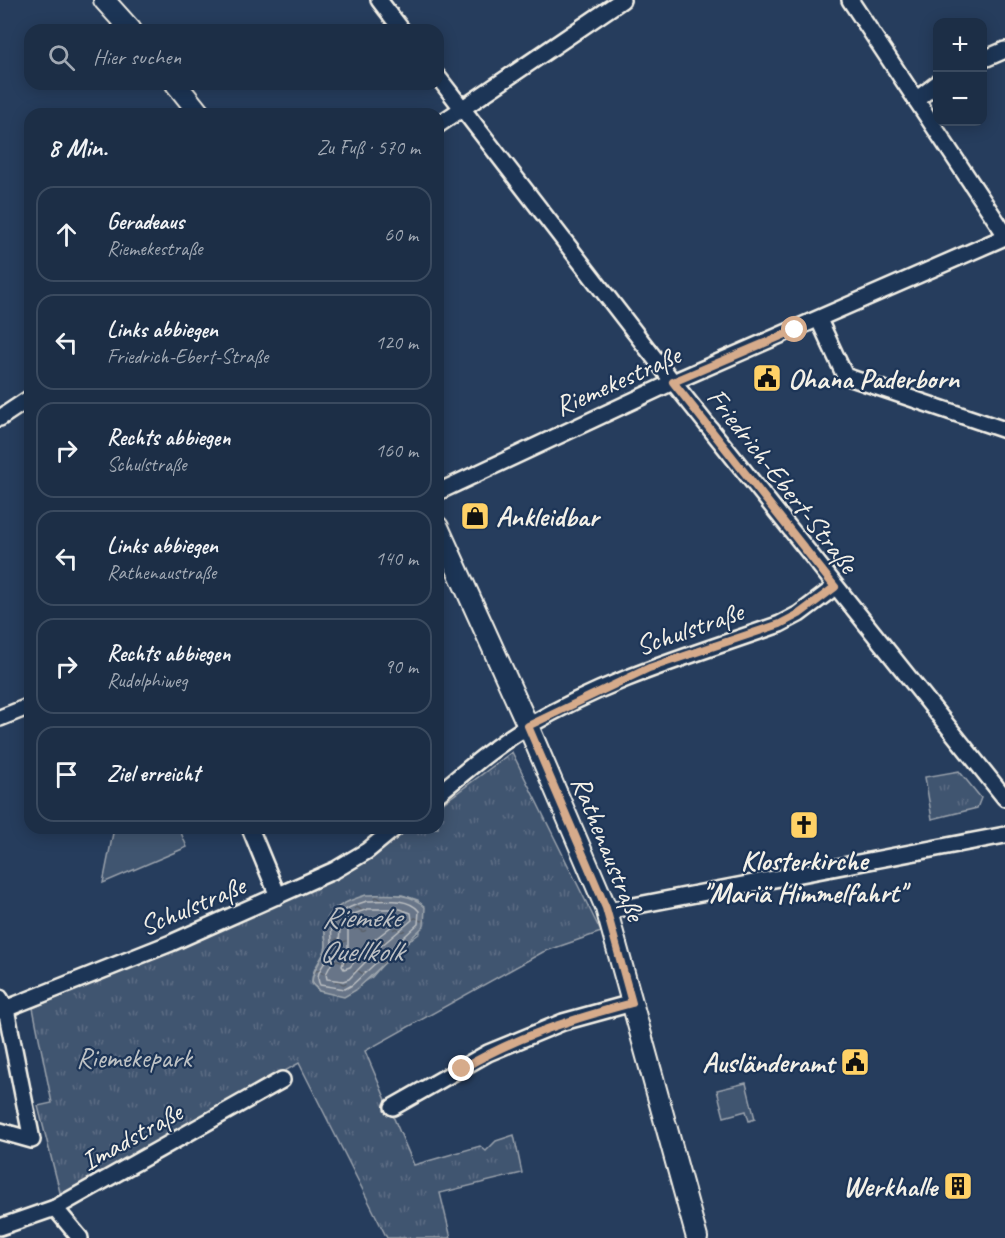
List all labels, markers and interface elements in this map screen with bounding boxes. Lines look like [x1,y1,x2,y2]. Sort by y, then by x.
map controls [933,18,987,126]
button: + [933,18,987,72]
search box [24,24,444,90]
icon: search [45,41,78,74]
text: Hier suchen [93,43,181,71]
button: − [933,72,987,126]
text: 8 Min. [48,131,107,164]
text: Zu Fuß · 570 m [317,135,420,160]
text: Geradeaus [107,208,184,236]
icon: ahead [50,218,83,251]
text: 60 m [384,222,418,247]
text: Riemekestraße [107,236,203,261]
text: Links abbiegen [107,316,218,344]
route start [781,316,807,342]
icon: left [50,326,83,359]
text: 120 m [375,330,418,355]
street label: Riemekestraße [549,336,687,424]
text: Friedrich-Ebert-Straße [107,344,268,369]
place label: Ohana Paderborn [788,361,960,396]
public building icon: Ohana Paderborn [751,362,783,394]
street label: Friedrich-Ebert-Straße [699,381,867,581]
text: Rechts abbiegen [107,424,230,452]
icon: right [50,434,83,467]
text: 160 m [375,438,418,463]
text: Schulstraße [107,452,186,477]
place label: Ankleidbar [496,499,602,534]
shop icon: Ankleidbar [459,500,491,532]
text: Links abbiegen [107,532,218,560]
icon: left [50,542,83,575]
text: 140 m [375,546,418,571]
text: Rathenaustraße [107,560,216,585]
street label: Schulstraße [631,593,749,663]
text: Rechts abbiegen [107,640,230,668]
icon: right [50,650,83,683]
text: 90 m [384,654,418,679]
text: Rudolphiweg [107,668,187,693]
icon: arrive [50,758,83,791]
text: Ziel erreicht [107,760,200,788]
street label: Rathenaustraße [564,771,654,927]
church icon: Klosterkirche "Mariä Himmelfahrt" [788,809,820,841]
place label: Klosterkirche "Mariä Himmelfahrt" [703,843,912,910]
street label: Schulstraße [134,867,252,943]
water label: Riemeke Quellkolk [319,898,408,970]
park label: Riemekepark [76,1040,194,1075]
place label: Ausländeramt [702,1045,838,1080]
public building icon: Ausländeramt [839,1046,871,1078]
route end [448,1055,474,1081]
street label: Imadstraße [74,1093,190,1179]
place label: Werkhalle [843,1169,940,1204]
building icon: Werkhalle [942,1170,974,1202]

